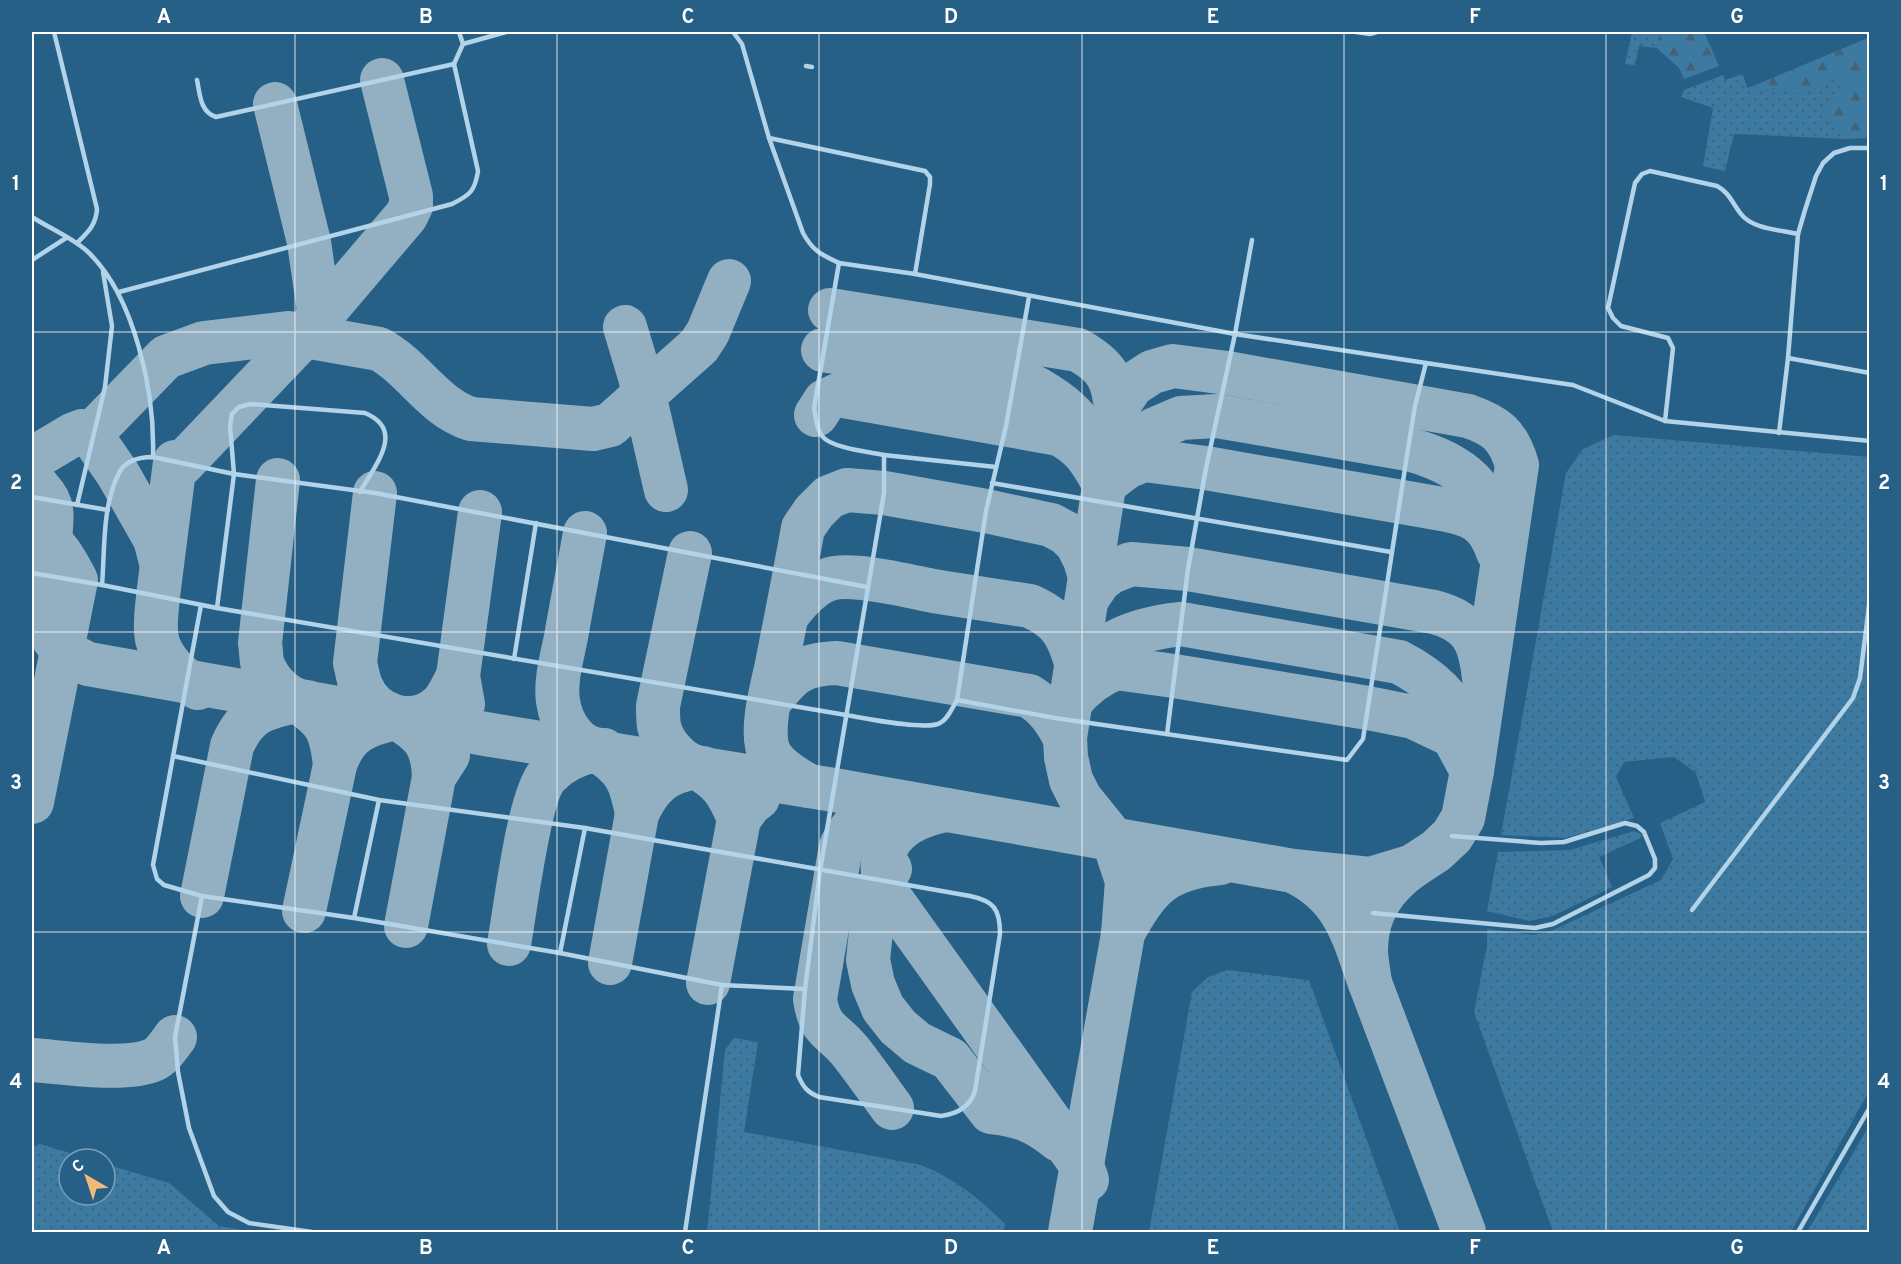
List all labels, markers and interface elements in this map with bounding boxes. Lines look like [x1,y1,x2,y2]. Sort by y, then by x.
text: A [157,5,171,31]
text: B [419,5,433,31]
text: C [682,5,694,31]
text: D [944,5,958,31]
text: E [1207,5,1219,31]
text: F [1469,5,1481,31]
text: G [1730,5,1744,31]
text: 1 [12,172,20,198]
text: 1 [1880,172,1888,198]
text: 2 [10,471,22,497]
text: 2 [1878,471,1890,497]
text: 3 [10,771,22,797]
text: 3 [1878,771,1890,797]
text: 4 [10,1070,22,1096]
text: 4 [1878,1070,1890,1096]
north arrow [57,1147,117,1207]
text: С [69,1156,89,1178]
text: A [157,1236,171,1262]
text: B [419,1236,433,1262]
text: C [682,1236,694,1262]
text: D [944,1236,958,1262]
text: E [1207,1236,1219,1262]
text: F [1469,1236,1481,1262]
text: G [1730,1236,1744,1262]

